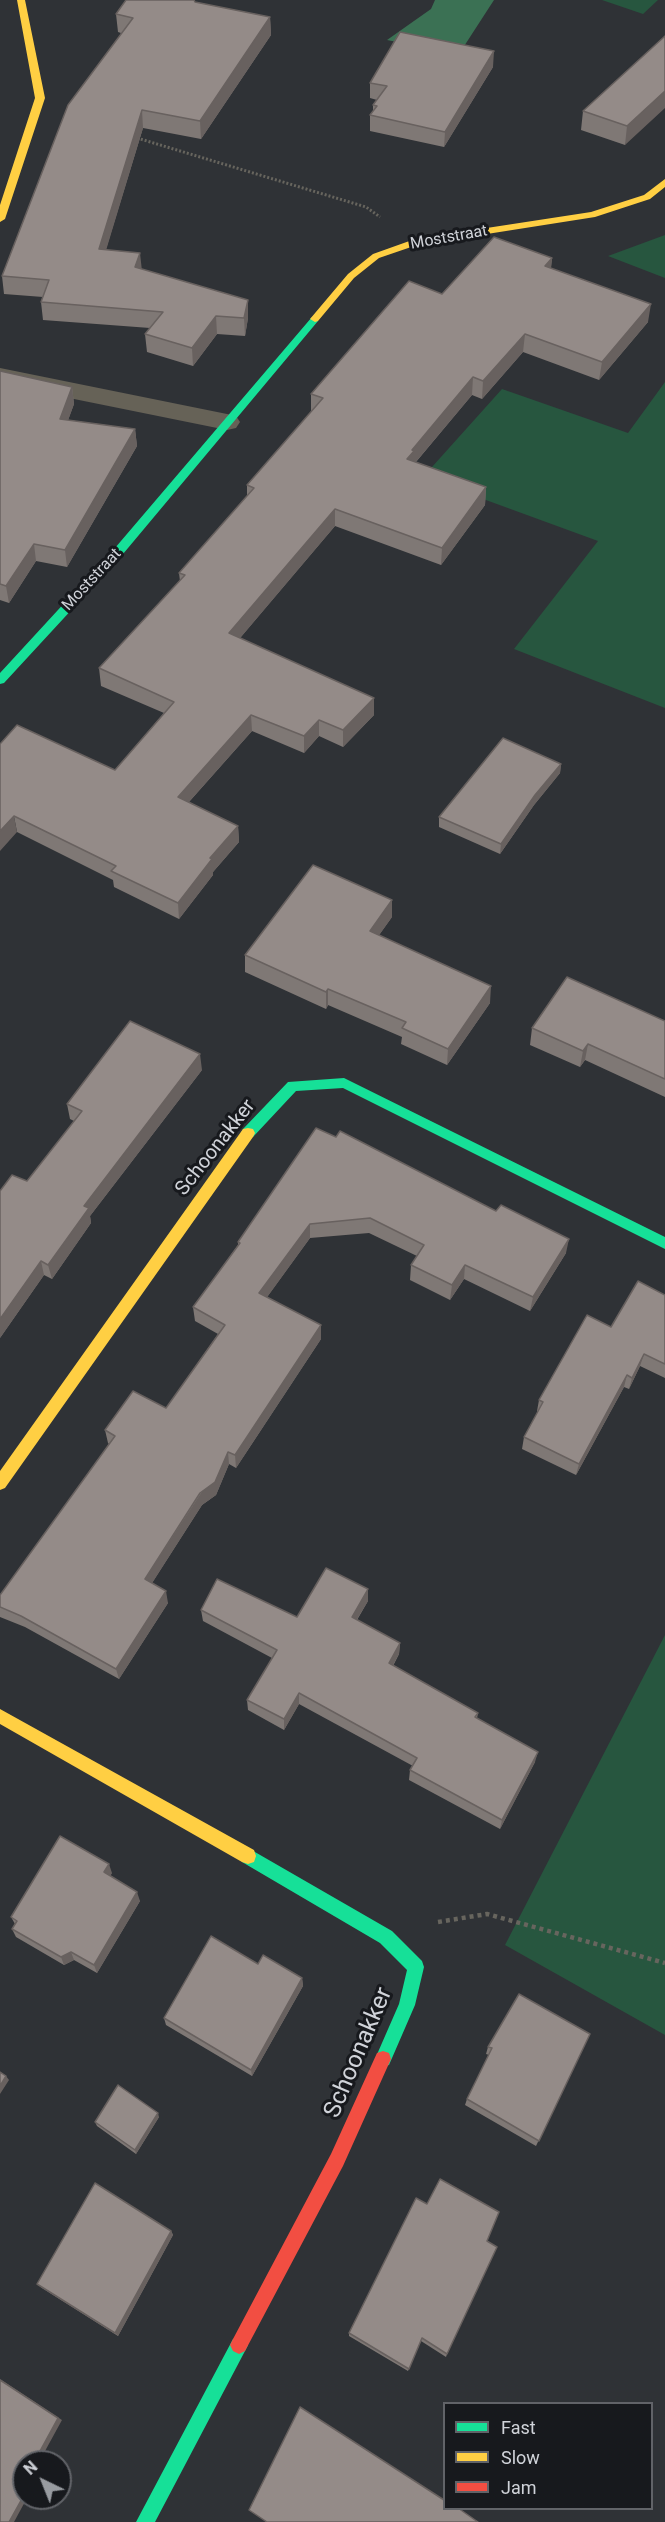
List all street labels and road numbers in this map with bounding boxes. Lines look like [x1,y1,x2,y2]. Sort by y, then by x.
street label: Moststraat [409,222,489,254]
street label: Moststraat [58,545,126,615]
street label: Schoonakker [171,1095,261,1201]
street label: Schoonakker [319,1984,399,2122]

